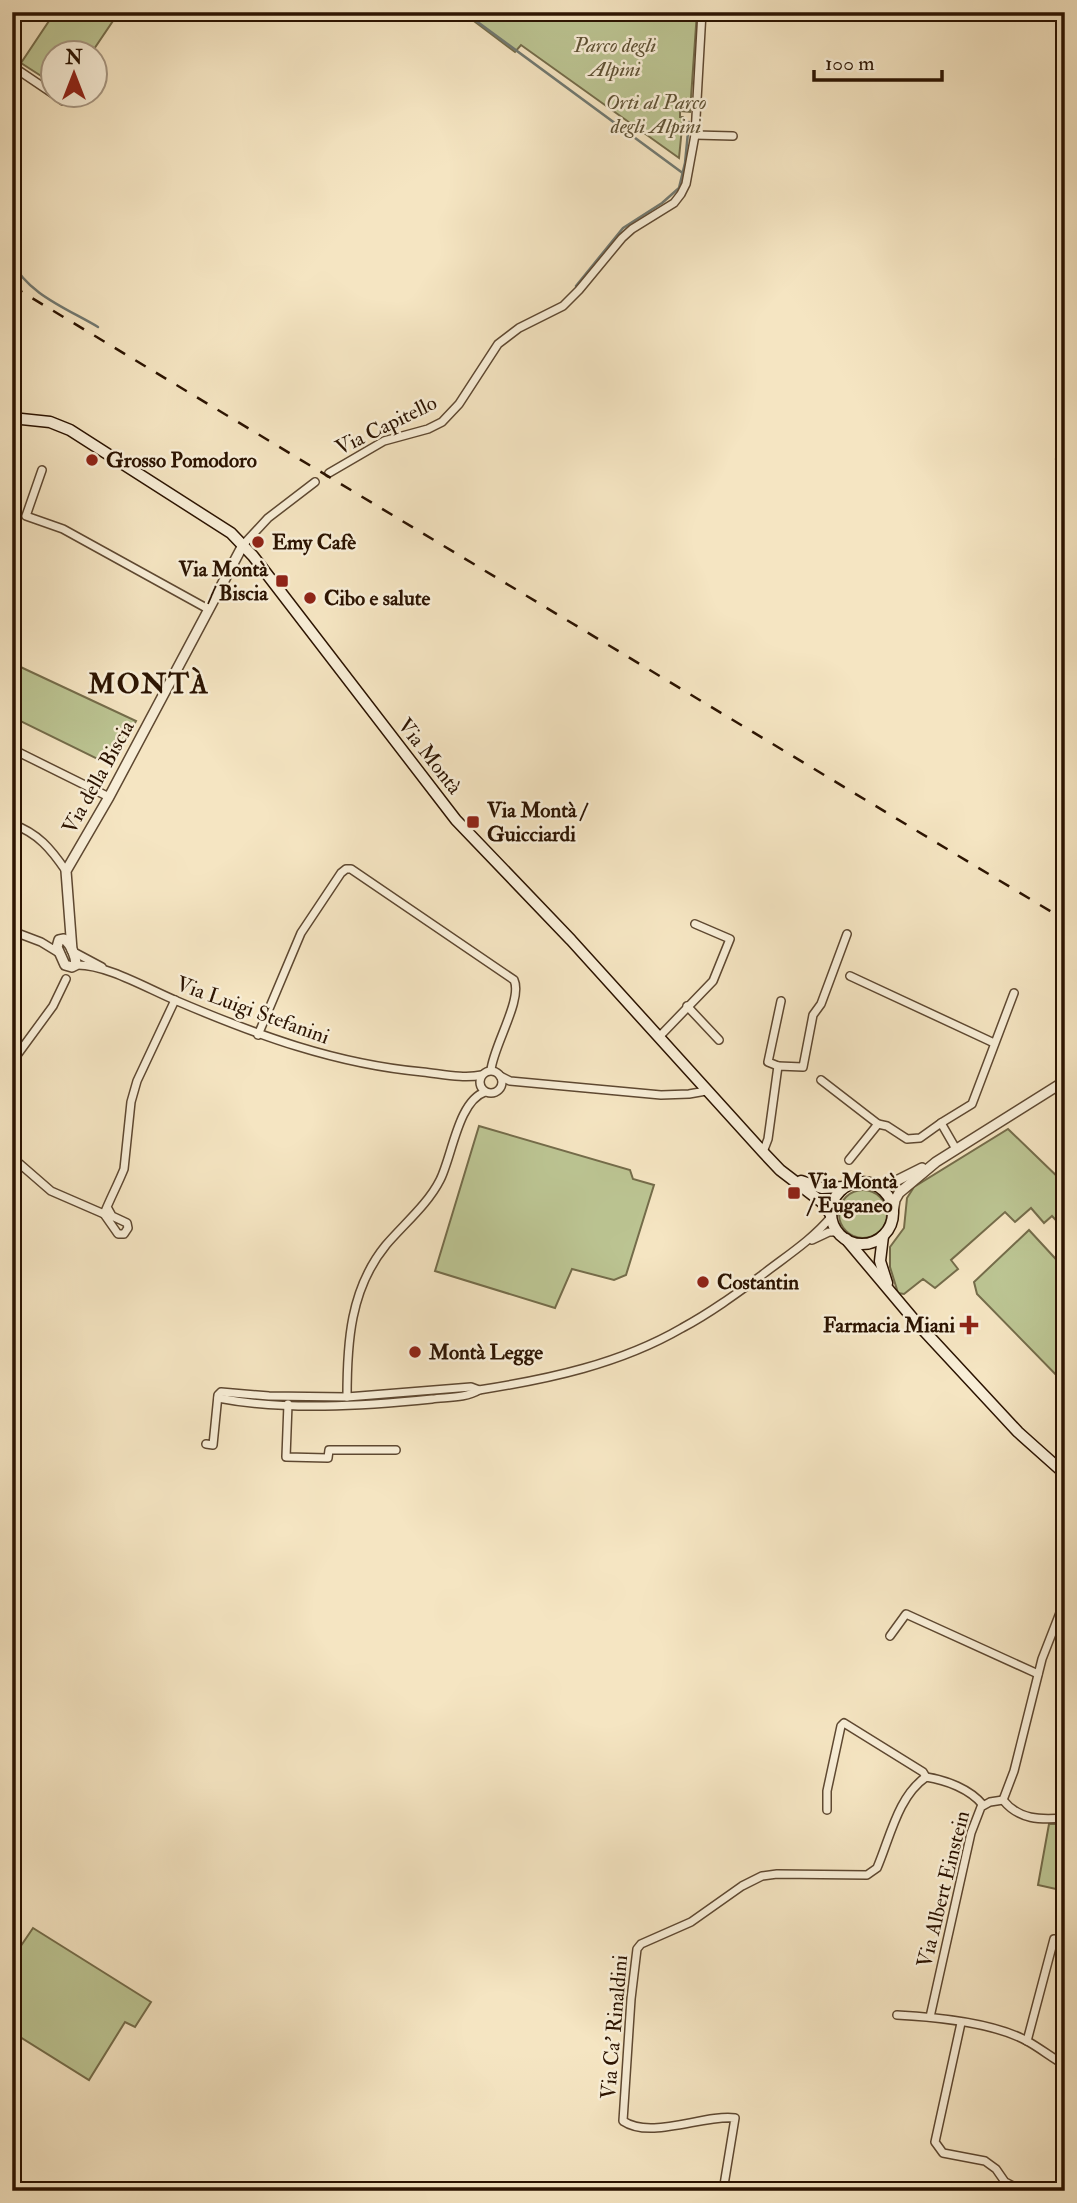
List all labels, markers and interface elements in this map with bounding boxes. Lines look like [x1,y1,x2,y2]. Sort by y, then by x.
park label: Parco degli Alpini [573,32,657,83]
north arrow [38,38,108,108]
scale bar [814,38,942,82]
text: N [64,46,83,70]
text: 100 m [825,50,875,77]
park label: Orti al Parco degli Alpini [605,89,707,140]
street label: Via Capitello [331,389,441,462]
place label: Grosso Pomodoro [106,447,257,474]
marker: Grosso Pomodoro [84,452,100,468]
place label: Emy Cafè [272,529,356,556]
marker: Emy Cafè [250,534,266,550]
place label: Via Montà / Biscia [177,556,269,607]
marker: Via Montà / Biscia [274,573,290,589]
place label: Cibo e salute [324,585,430,612]
marker: Cibo e salute [302,590,318,606]
district label: MONTÀ [87,667,210,702]
street label: Via Montà [391,713,468,800]
street label: Via della Biscia [56,716,141,839]
place label: Via Montà / Guicciardi [486,797,589,848]
marker: Via Montà / Guicciardi [465,814,481,830]
street label: Via Luigi Stefanini [173,970,333,1051]
place label: Via Montà / Euganeo [806,1168,899,1219]
marker: Via Montà / Euganeo [786,1185,802,1201]
place label: Costantin [717,1269,799,1296]
marker: Costantin [695,1274,711,1290]
place label: Farmacia Miani [823,1312,955,1339]
marker: Farmacia Miani [961,1317,977,1333]
place label: Montà Legge [428,1339,543,1366]
marker: Montà Legge [407,1344,423,1360]
street label: Via Albert Einstein [911,1808,976,1970]
street label: Via Ca' Rinaldini [595,1953,634,2100]

